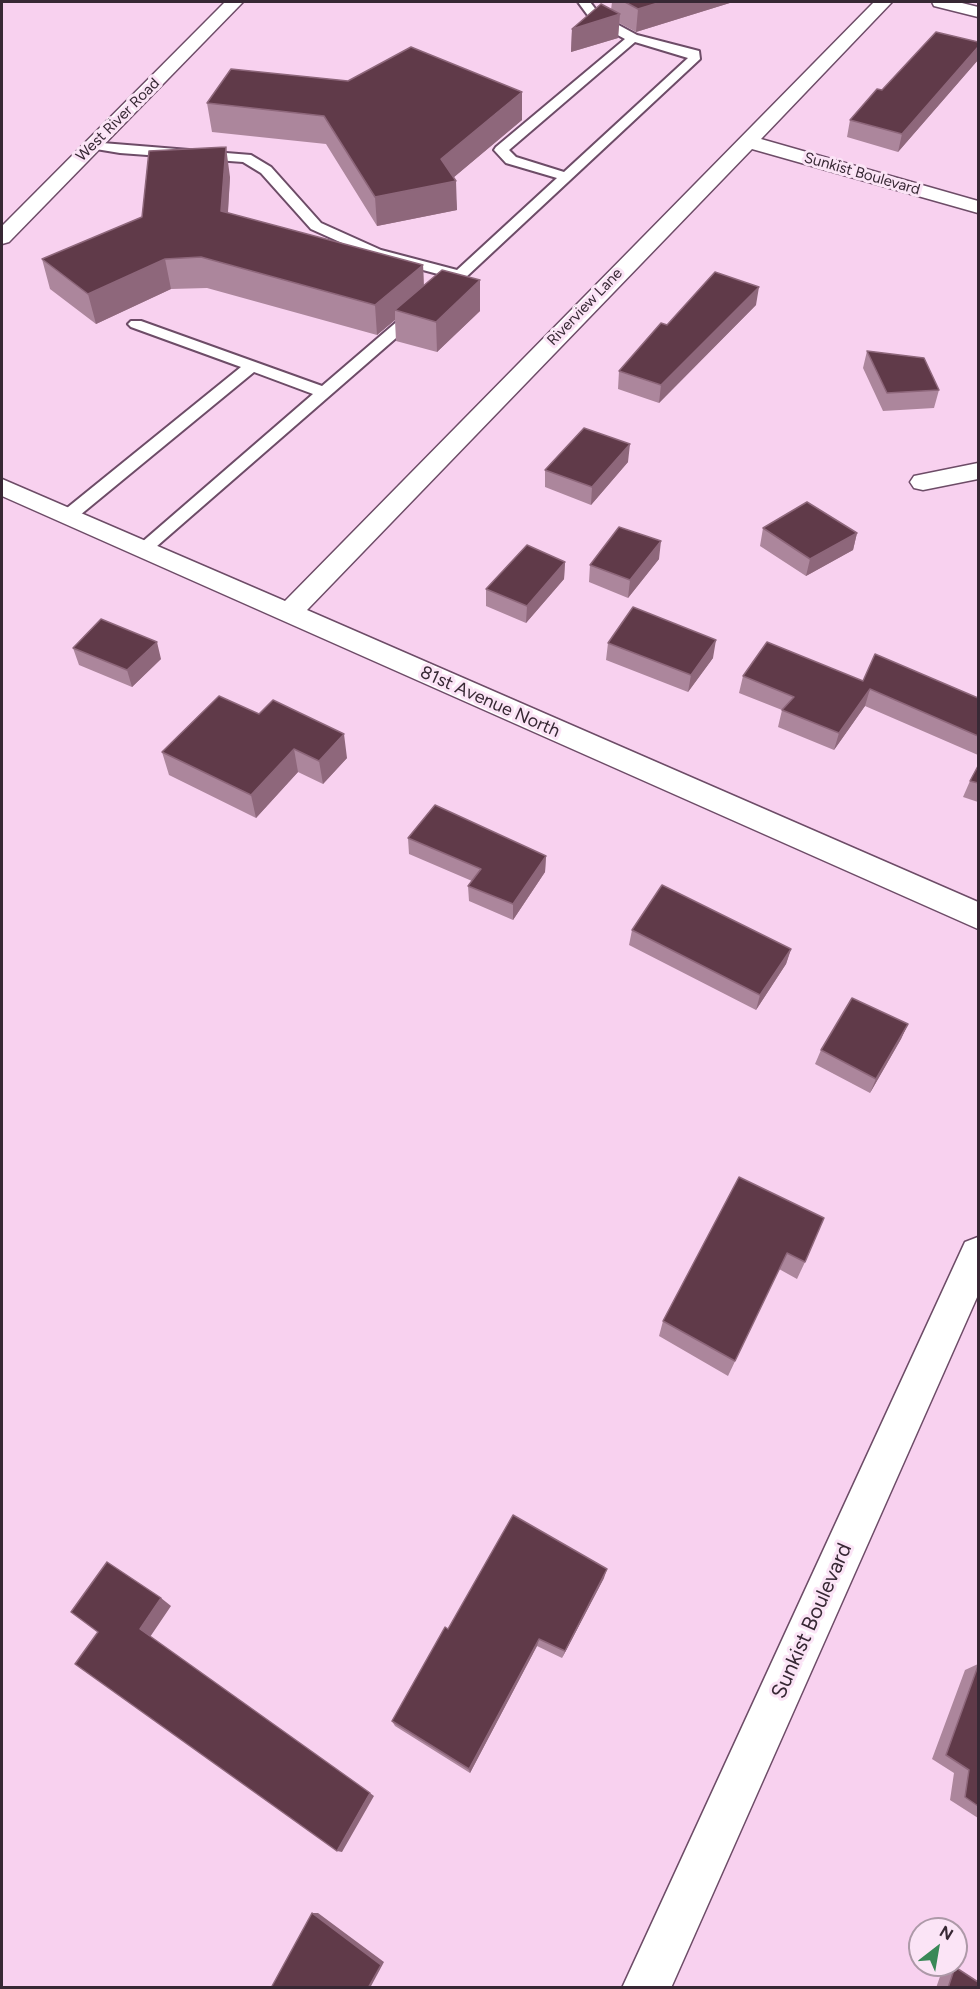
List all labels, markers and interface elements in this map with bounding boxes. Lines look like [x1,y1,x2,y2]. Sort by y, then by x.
street label: West River Road [73,75,163,165]
street label: Sunkist Boulevard [802,149,922,199]
street label: Riverview Lane [544,265,626,349]
street label: 81st Avenue North [417,661,563,743]
street label: Sunkist Boulevard [766,1539,858,1703]
north arrow [908,1917,968,1977]
text: N [936,1922,957,1944]

